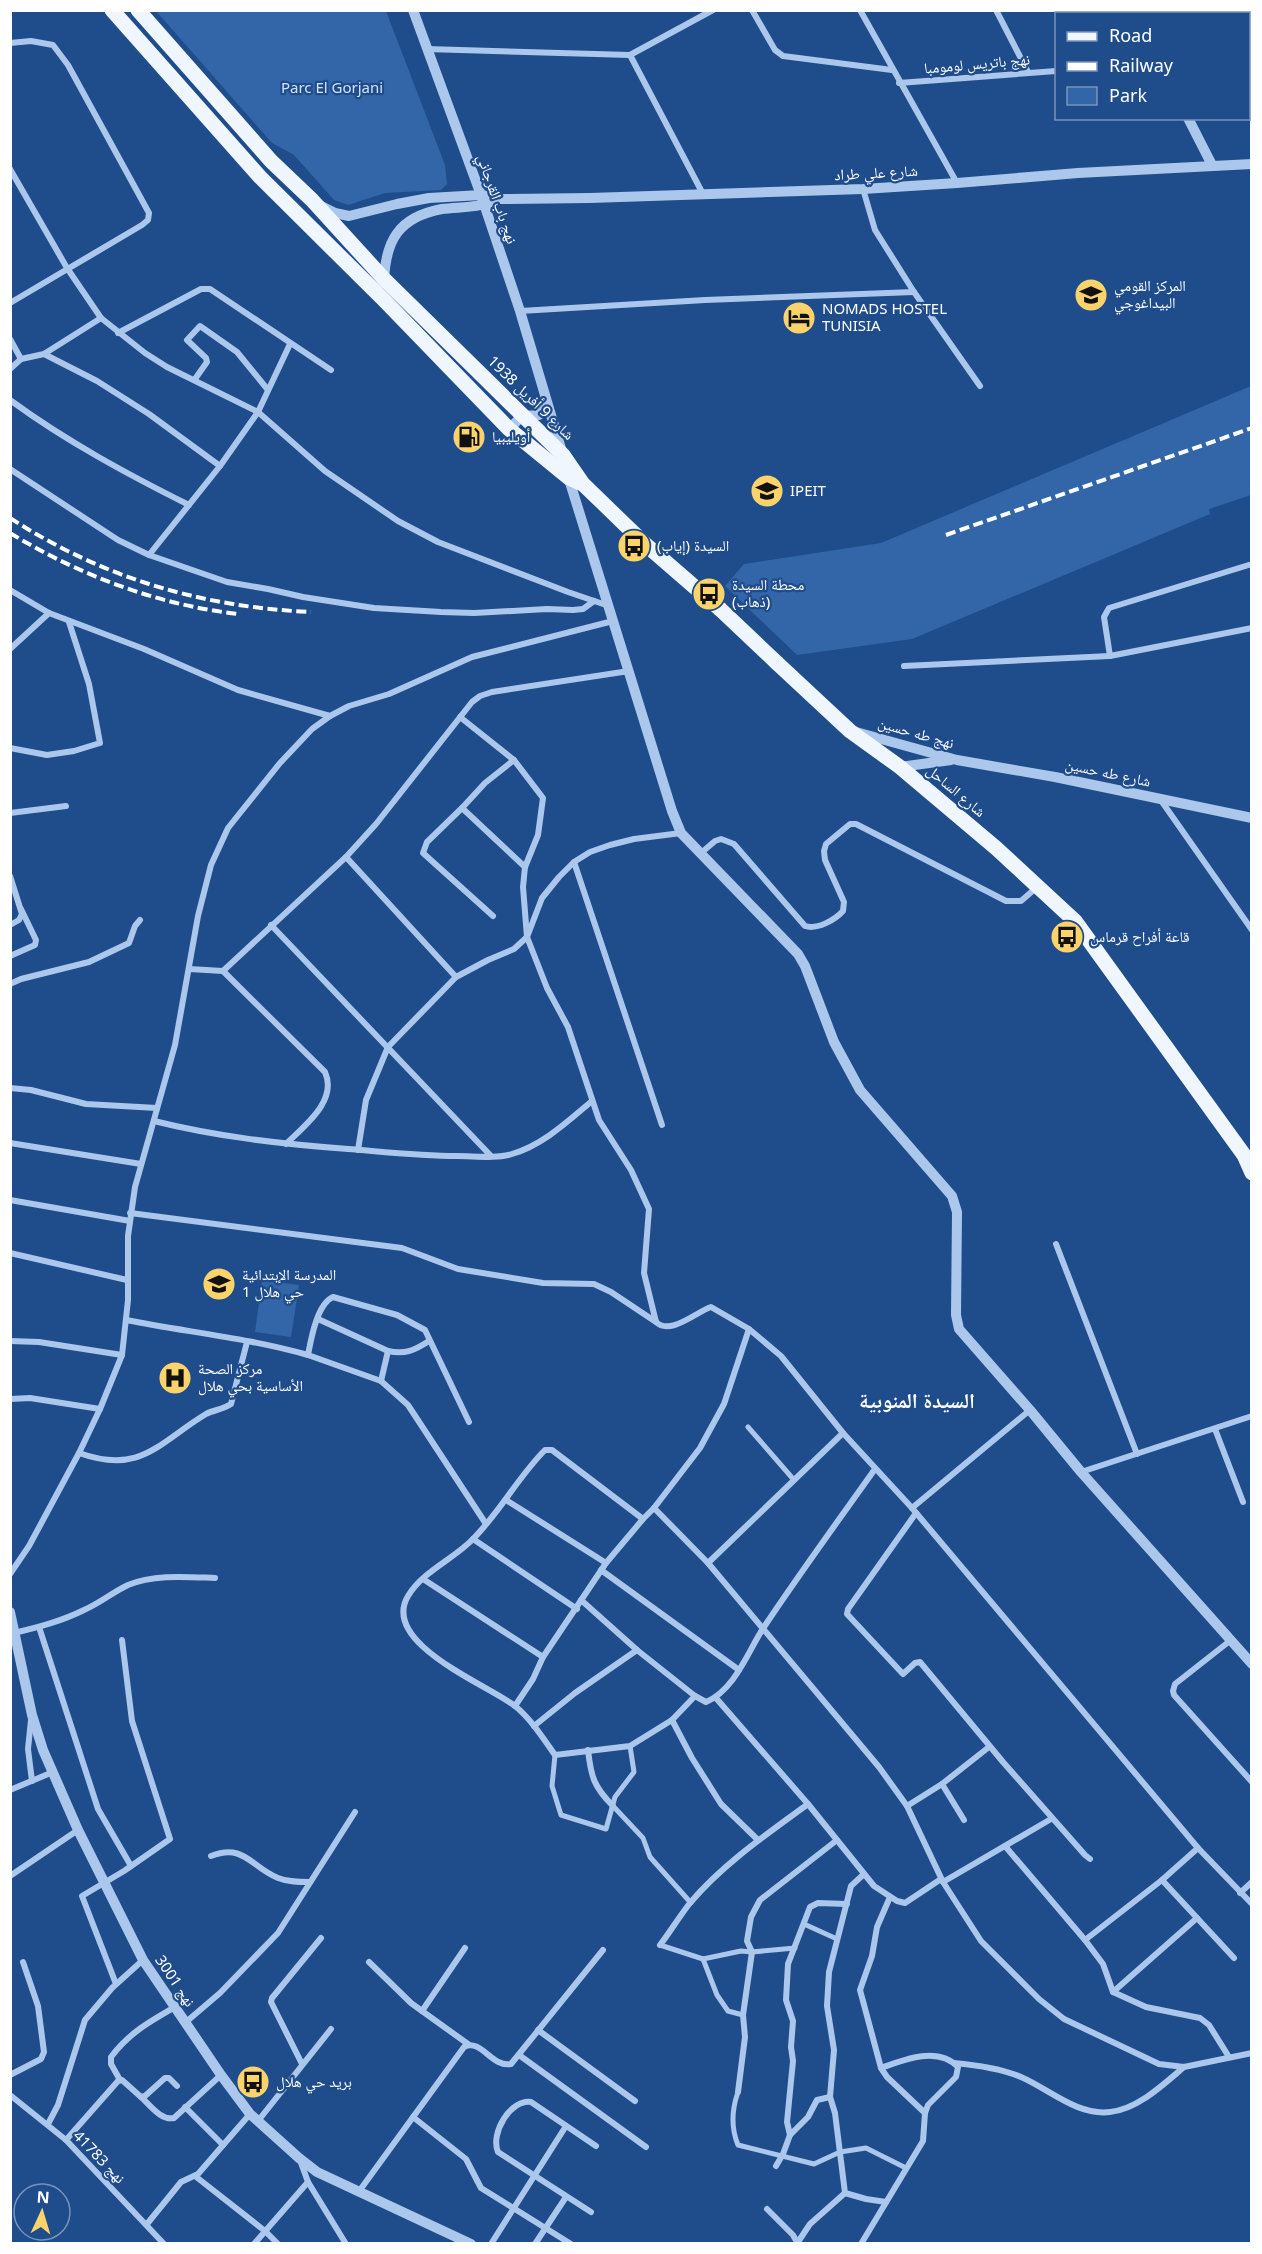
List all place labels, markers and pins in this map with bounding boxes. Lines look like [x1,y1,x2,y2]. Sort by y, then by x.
place label: المركز القومي البيداغوجي [1114,275,1186,315]
school or university icon: المركز القومي البيداغوجي [1073,277,1109,313]
place label: NOMADS HOSTEL TUNISIA [822,298,947,335]
hotel icon: NOMADS HOSTEL TUNISIA [781,300,817,336]
fuel station icon: أويليبيا [451,419,487,455]
place label: أويليبيا [492,426,531,446]
school or university icon: IPEIT [749,473,785,509]
place label: IPEIT [790,480,827,500]
bus stop icon: السيدة (إياب) [616,528,652,564]
place label: السيدة (إياب) [657,535,729,556]
place label: محطة السيدة (ذهاب) [732,574,804,611]
bus stop icon: محطة السيدة (ذهاب) [691,576,727,612]
bus stop icon: قاعة أفراح قرماس [1049,919,1085,955]
place label: قاعة أفراح قرماس [1090,926,1189,947]
place label: المدرسة الإبتدائية حي هلال 1 [242,1264,336,1304]
school or university icon: المدرسة الإبتدائية حي هلال 1 [201,1266,237,1302]
place label: مركز الصحة الأساسية بحي هلال [198,1358,303,1398]
hospital icon: مركز الصحة الأساسية بحي هلال [157,1360,193,1396]
bus stop icon: بريد حي هلال [235,2064,271,2100]
place label: بريد حي هلال [276,2071,352,2094]

